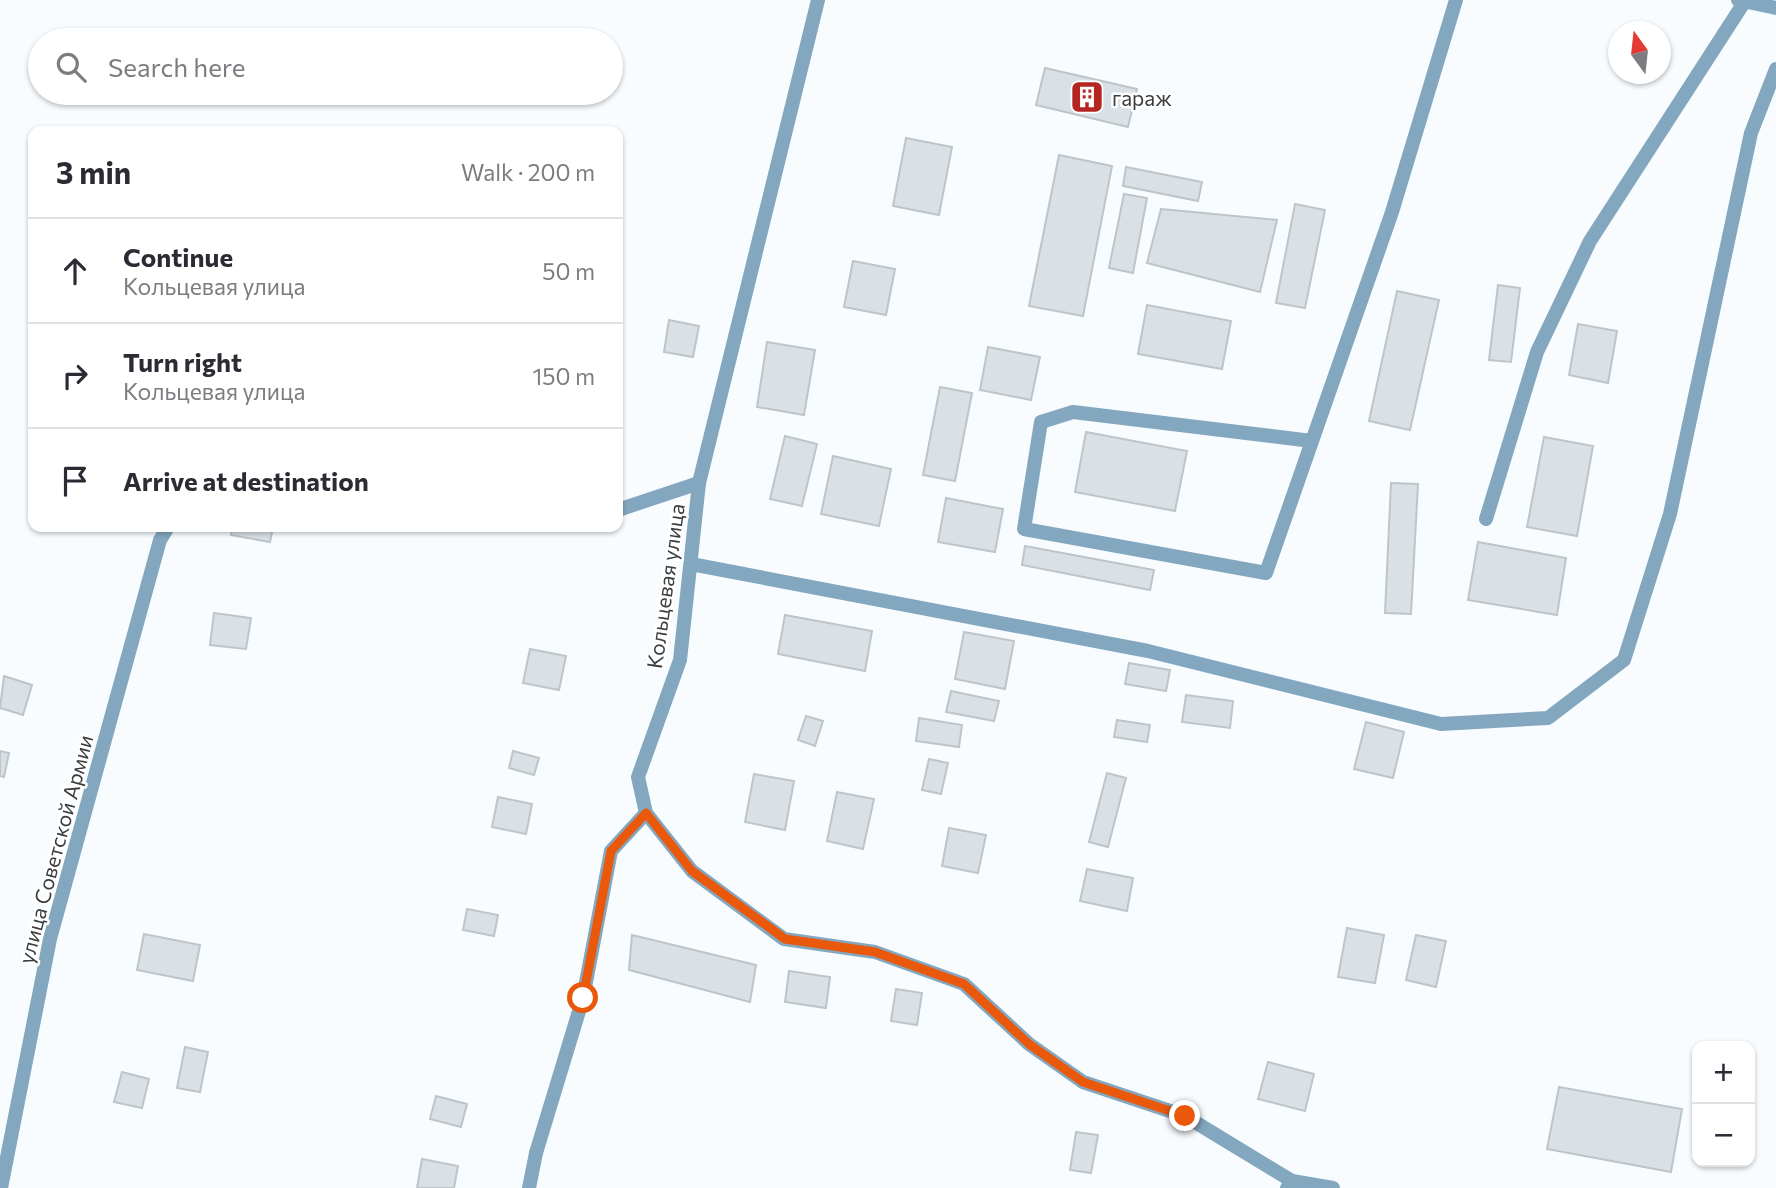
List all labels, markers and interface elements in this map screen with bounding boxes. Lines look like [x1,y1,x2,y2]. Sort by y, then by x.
north arrow [1608,21,1671,84]
search box [28,28,623,105]
icon: search [52,48,90,86]
text: Search here [108,51,246,82]
building icon: гараж [1068,78,1106,116]
place label: гараж [1112,85,1172,110]
text: 3 min [56,153,131,190]
text: Walk · 200 m [461,158,595,186]
text: Continue [123,241,233,272]
icon: ahead [56,252,94,290]
text: 50 m [542,257,595,285]
text: Кольцевая улица [123,272,305,300]
text: Turn right [123,346,242,377]
icon: right [56,357,94,395]
text: 150 m [532,362,595,390]
text: Кольцевая улица [123,377,305,405]
icon: arrive [56,462,94,500]
text: Arrive at destination [123,465,369,496]
street label: Кольцевая улица [641,502,689,670]
street label: улица Советской Армии [12,732,98,966]
route start [567,982,598,1013]
map controls [1692,1041,1755,1167]
button: + [1692,1041,1755,1104]
route end [1169,1100,1200,1131]
button: − [1692,1104,1755,1167]

